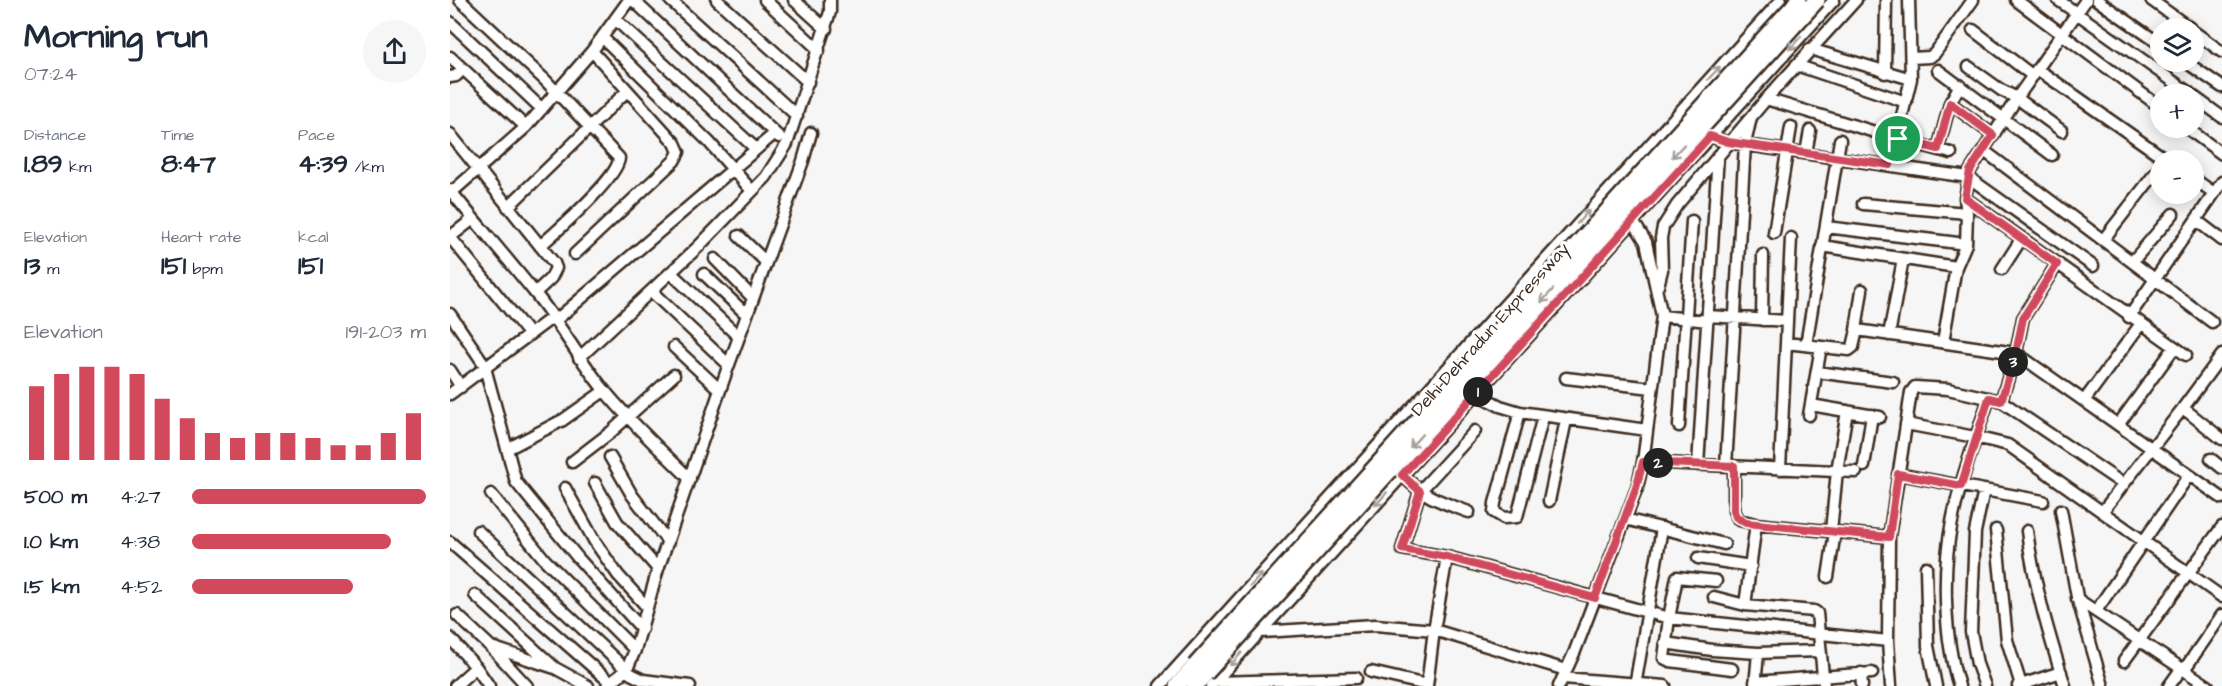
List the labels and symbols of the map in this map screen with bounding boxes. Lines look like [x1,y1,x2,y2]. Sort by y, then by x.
one-way arrow [1787,36,1802,51]
one-way arrow [1707,65,1721,80]
pin [1872,113,1923,164]
one-way arrow [1671,144,1685,159]
one-way arrow [1576,210,1590,225]
street label: Delhi-Dehradun Expressway [1405,237,1576,422]
one-way arrow [1540,288,1554,303]
pin: 3 [1998,347,2028,377]
pin: 1 [1463,377,1493,407]
one-way arrow [1409,433,1423,448]
pin: 2 [1643,448,1673,478]
one-way arrow [1374,491,1388,506]
one-way arrow [1249,573,1263,588]
one-way arrow [1229,651,1243,666]

